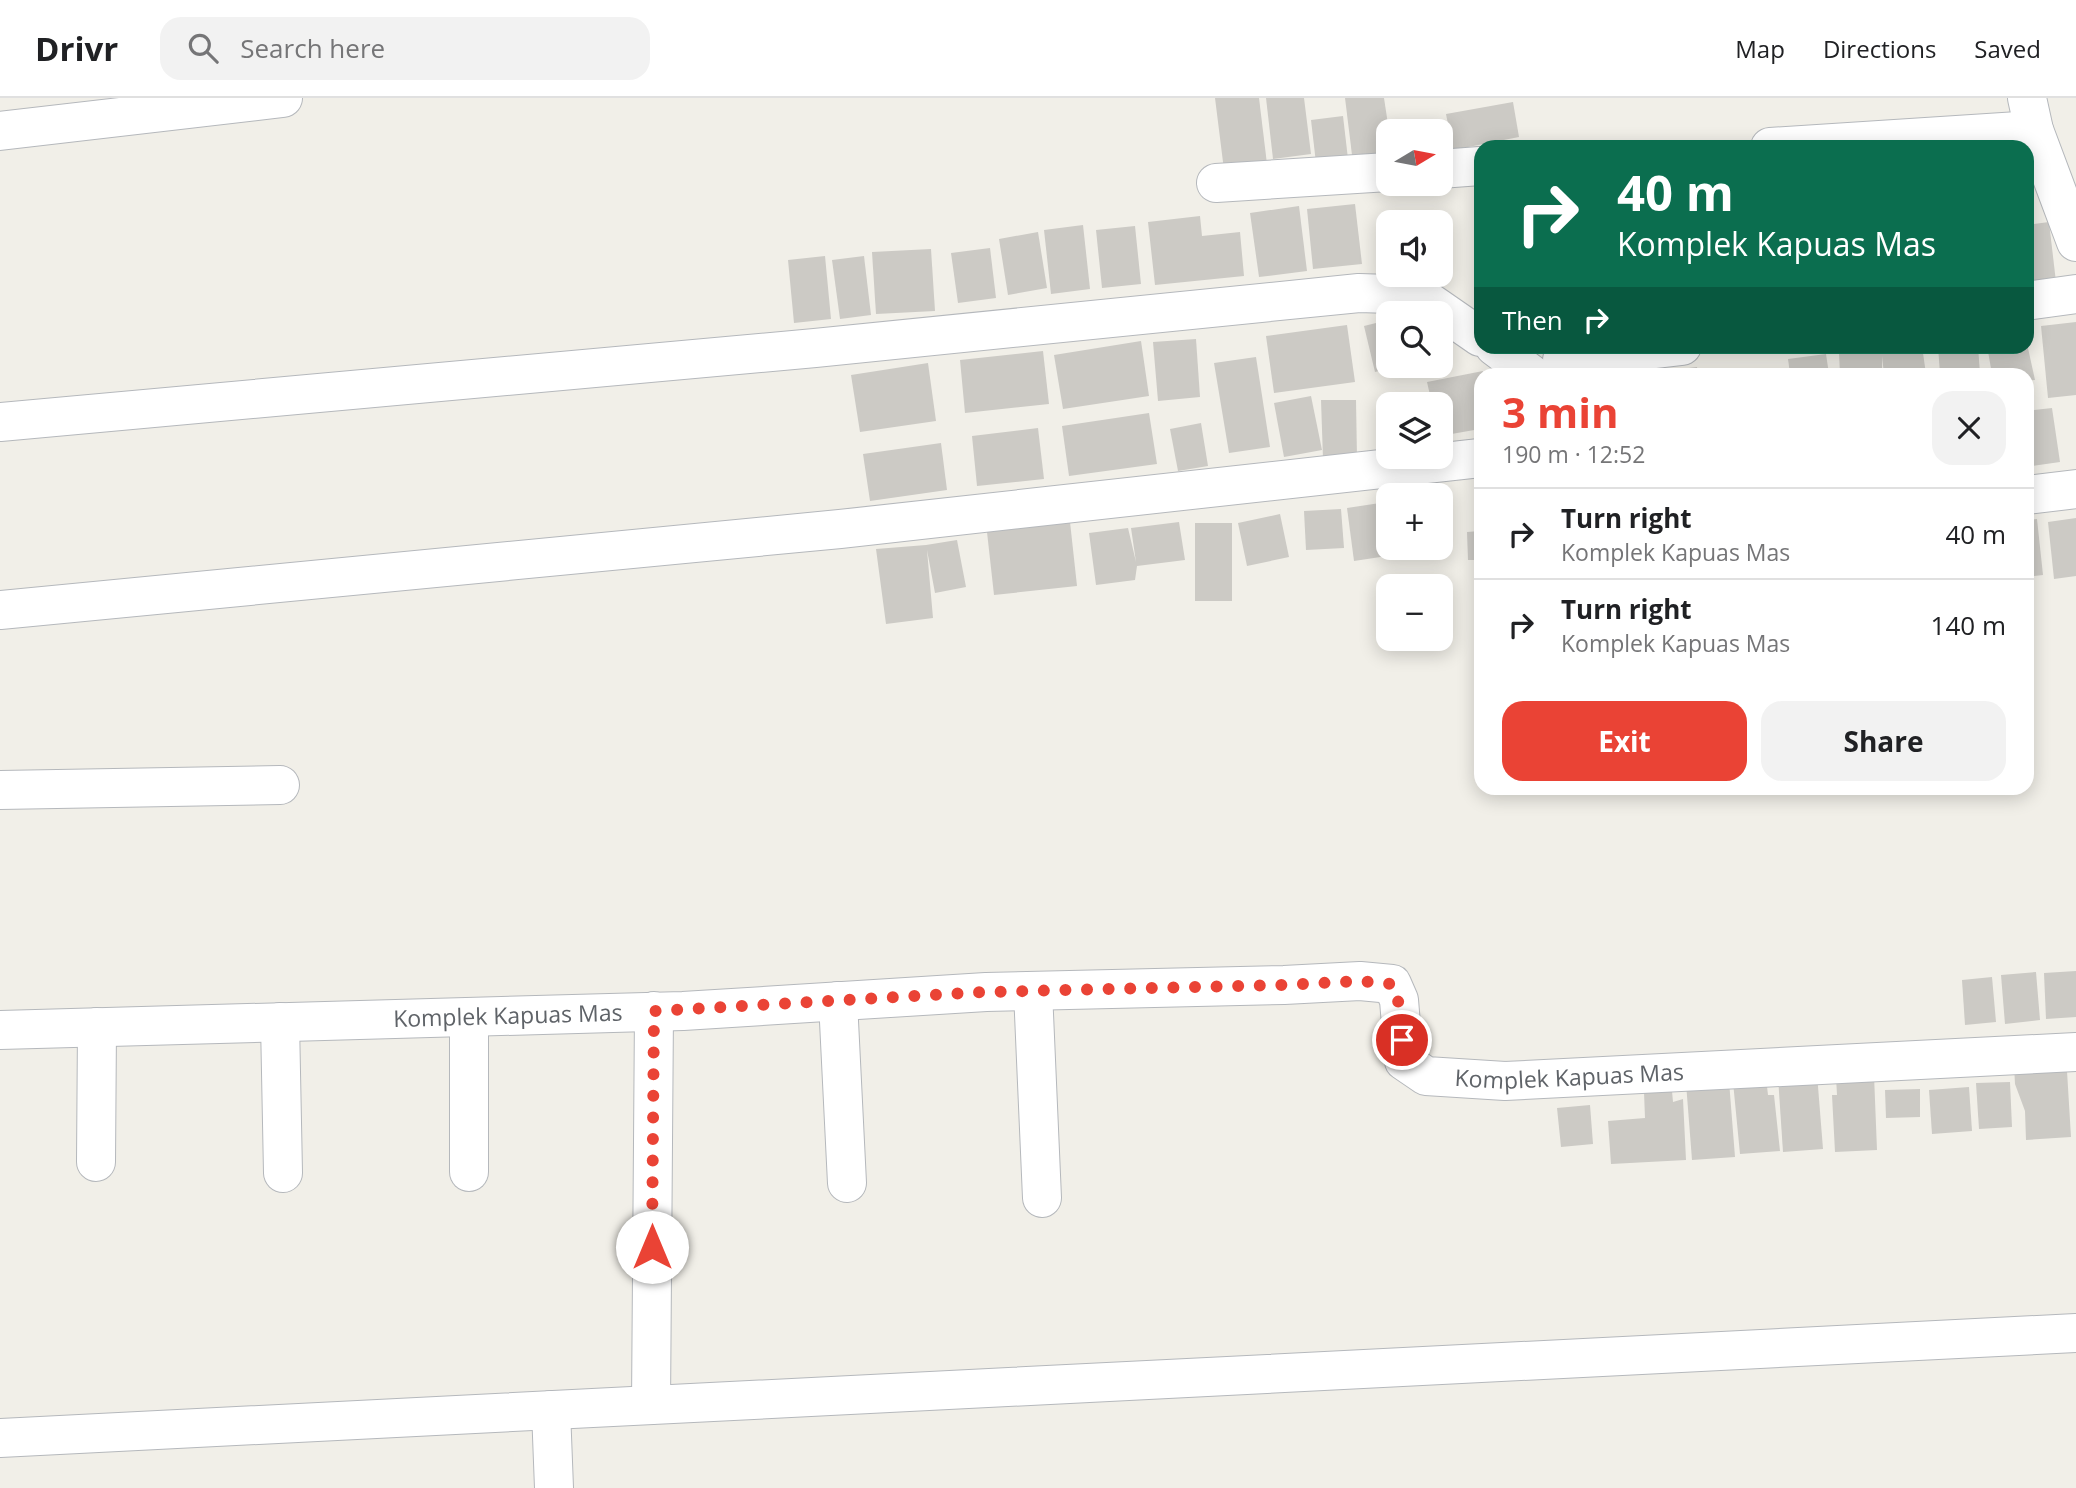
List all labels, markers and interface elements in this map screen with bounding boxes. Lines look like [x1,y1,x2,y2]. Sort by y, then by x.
search box [160,17,650,80]
text: Drivr [35,26,118,71]
icon: search [184,29,222,67]
text: Search here [240,30,385,66]
text: Map [1735,32,1785,65]
text: Directions [1823,32,1936,65]
text: Saved [1974,32,2041,65]
north arrow [1376,119,1452,196]
map controls [1376,119,1453,651]
text: 40 m [1617,159,1734,225]
icon: right [1502,168,1593,259]
button: sound [1376,210,1453,287]
text: Komplek Kapuas Mas [1617,222,1936,265]
button: search [1376,301,1453,378]
icon: right [1577,301,1615,339]
text: Then [1502,302,1563,338]
text: 3 min [1502,383,1619,440]
button: close [1932,391,2006,465]
button: layers [1376,392,1453,469]
text: 190 m · 12:52 [1502,438,1645,470]
button: + [1376,483,1453,560]
text: Turn right [1561,500,1692,536]
icon: right [1502,515,1540,553]
text: 40 m [1945,516,2006,552]
text: Komplek Kapuas Mas [1561,536,1790,568]
button: − [1376,574,1453,651]
text: Turn right [1561,591,1692,627]
icon: right [1502,606,1540,644]
text: 140 m [1931,607,2006,643]
text: Komplek Kapuas Mas [1561,627,1790,659]
button: Exit [1502,701,1747,781]
button: Share [1761,701,2006,781]
street label: Komplek Kapuas Mas [393,996,623,1034]
pin [1372,1010,1432,1070]
icon: arrive [1383,1021,1421,1059]
street label: Komplek Kapuas Mas [1454,1055,1685,1096]
position arrow [615,1210,689,1284]

